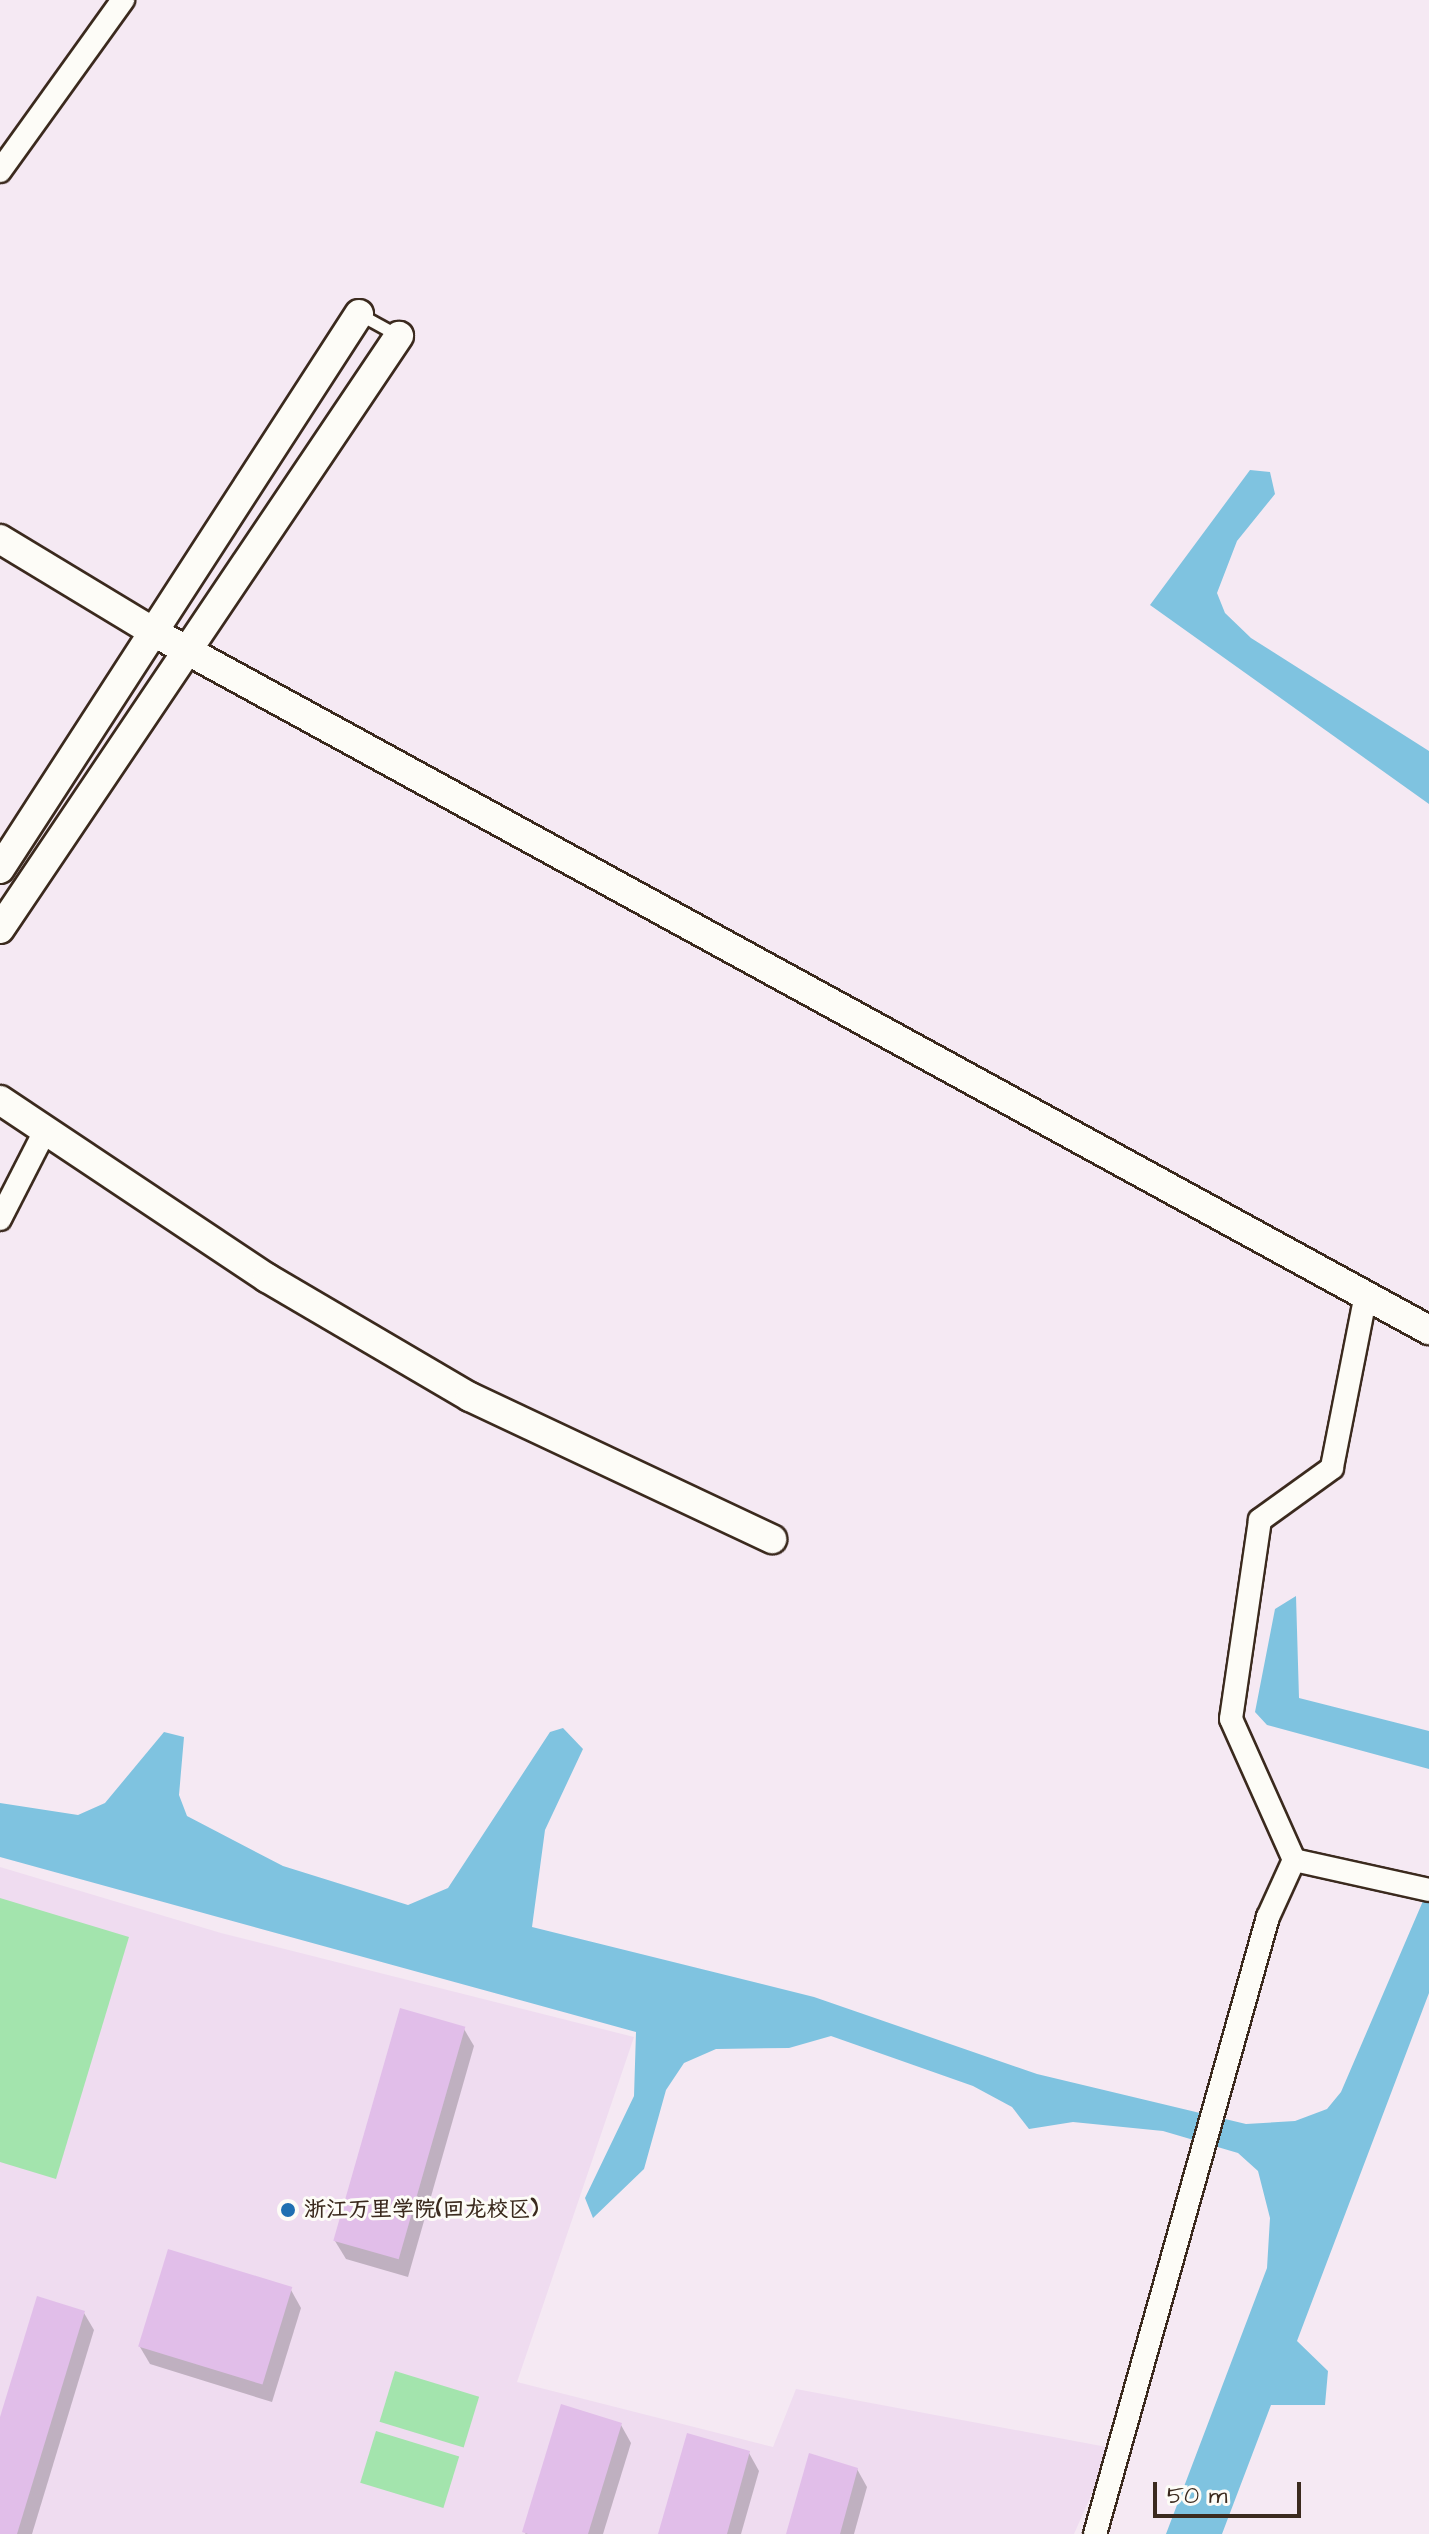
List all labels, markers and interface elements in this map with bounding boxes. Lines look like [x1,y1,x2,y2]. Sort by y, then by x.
place label: 浙江万里学院(回龙校区) [304,2197,538,2223]
marker: 浙江万里学院(回龙校区) [279,2201,297,2219]
scale bar [1157,2466,1305,2516]
text: 50 m [1167,2479,1227,2513]

